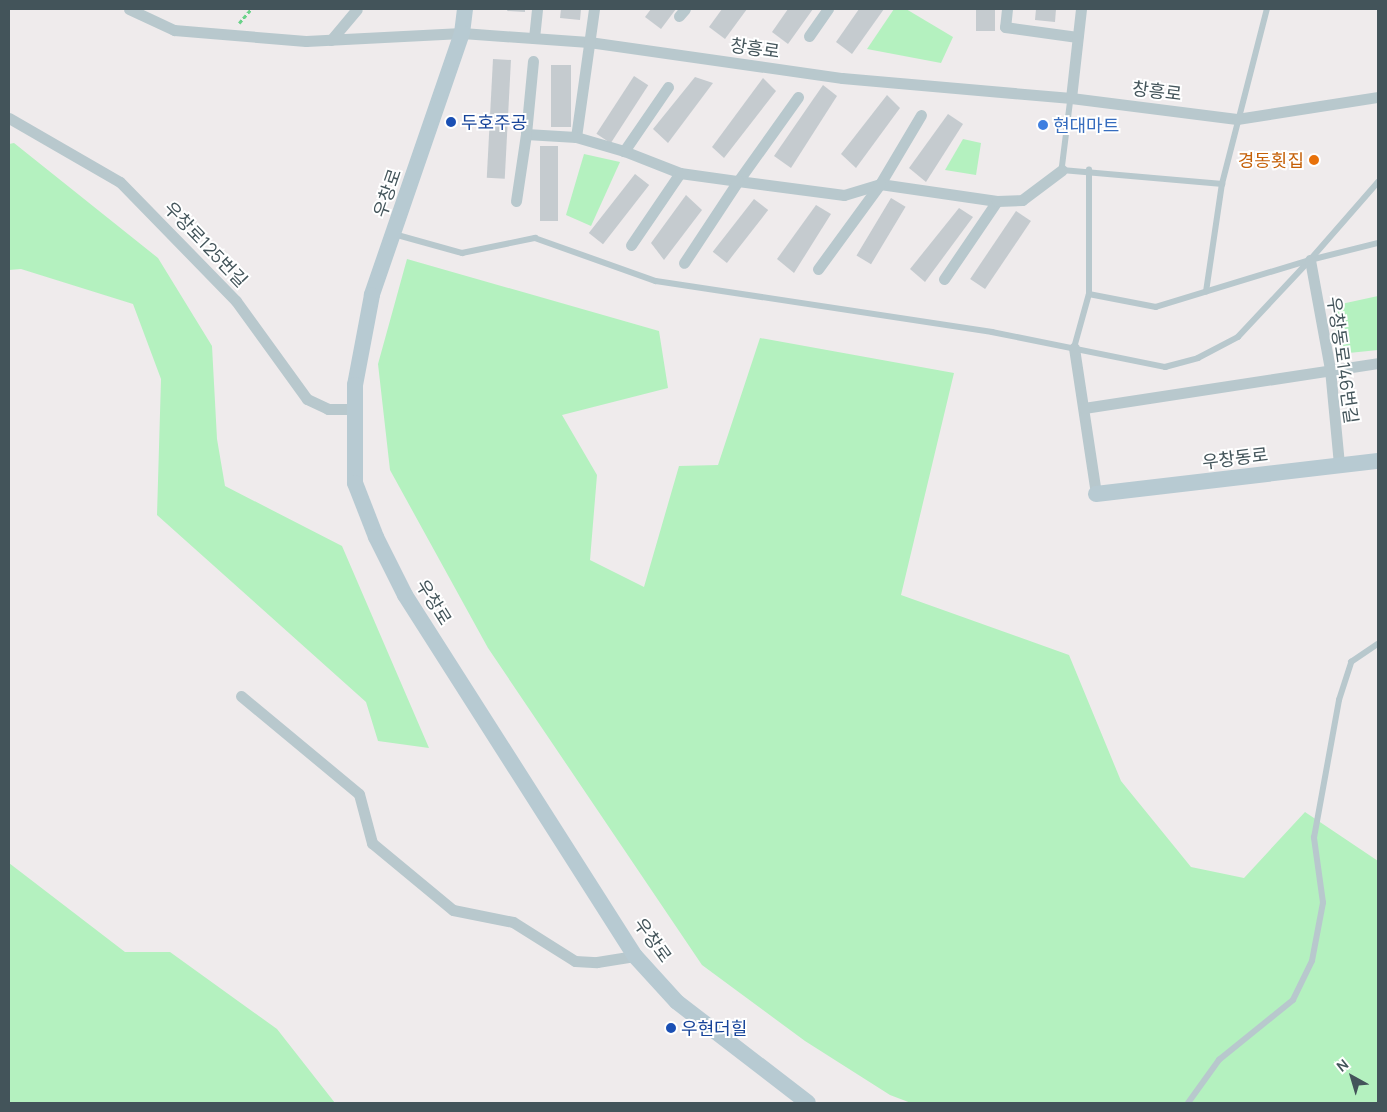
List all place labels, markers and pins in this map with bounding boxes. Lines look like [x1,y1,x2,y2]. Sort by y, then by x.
place label: 두호주공 [461,111,527,133]
place label: 현대마트 [1053,114,1119,136]
marker: 두호주공 [445,116,457,128]
marker: 현대마트 [1037,119,1049,131]
place label: 경동횟집 [1238,149,1304,171]
marker: 경동횟집 [1308,154,1320,166]
place label: 우현더힐 [681,1017,747,1039]
marker: 우현더힐 [665,1022,677,1034]

